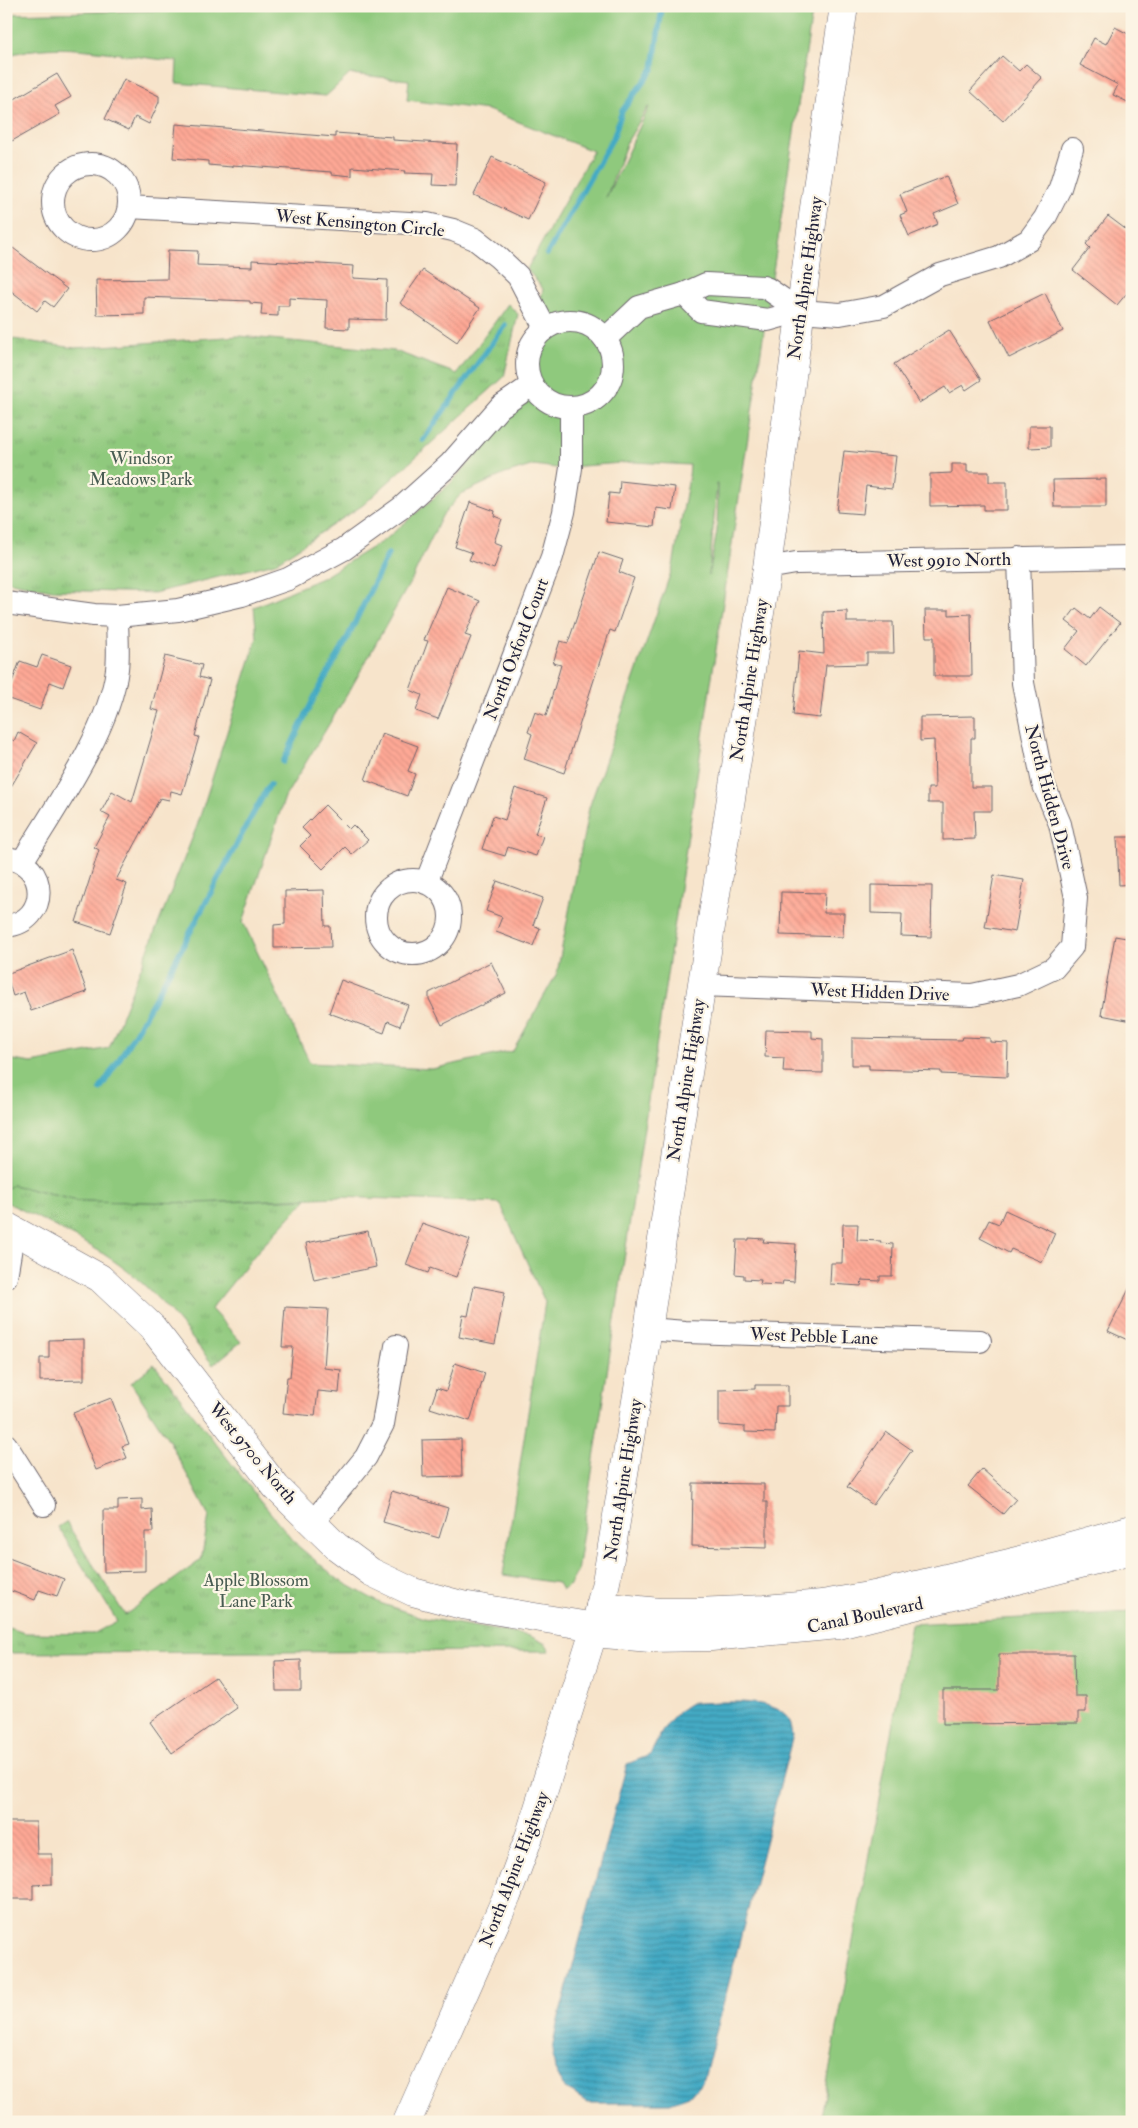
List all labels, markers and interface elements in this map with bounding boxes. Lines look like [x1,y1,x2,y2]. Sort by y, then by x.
street label: North Alpine Highway [783,194,828,361]
street label: West Kensington Circle [273,205,446,242]
park label: Windsor Meadows Park [89,447,193,491]
street label: West 9910 North [886,548,1012,573]
street label: North Oxford Court [479,575,554,723]
street label: North Alpine Highway [725,596,774,763]
street label: North Hidden Drive [1019,722,1080,873]
street label: West Hidden Drive [809,979,950,1006]
street label: North Alpine Highway [662,996,711,1163]
street label: West Pebble Lane [748,1323,879,1350]
street label: North Alpine Highway [599,1396,648,1563]
street label: West 9700 North [203,1397,302,1509]
park label: Apple Blossom Lane Park [202,1569,309,1613]
street label: Canal Boulevard [805,1592,925,1639]
street label: North Alpine Highway [474,1787,555,1950]

